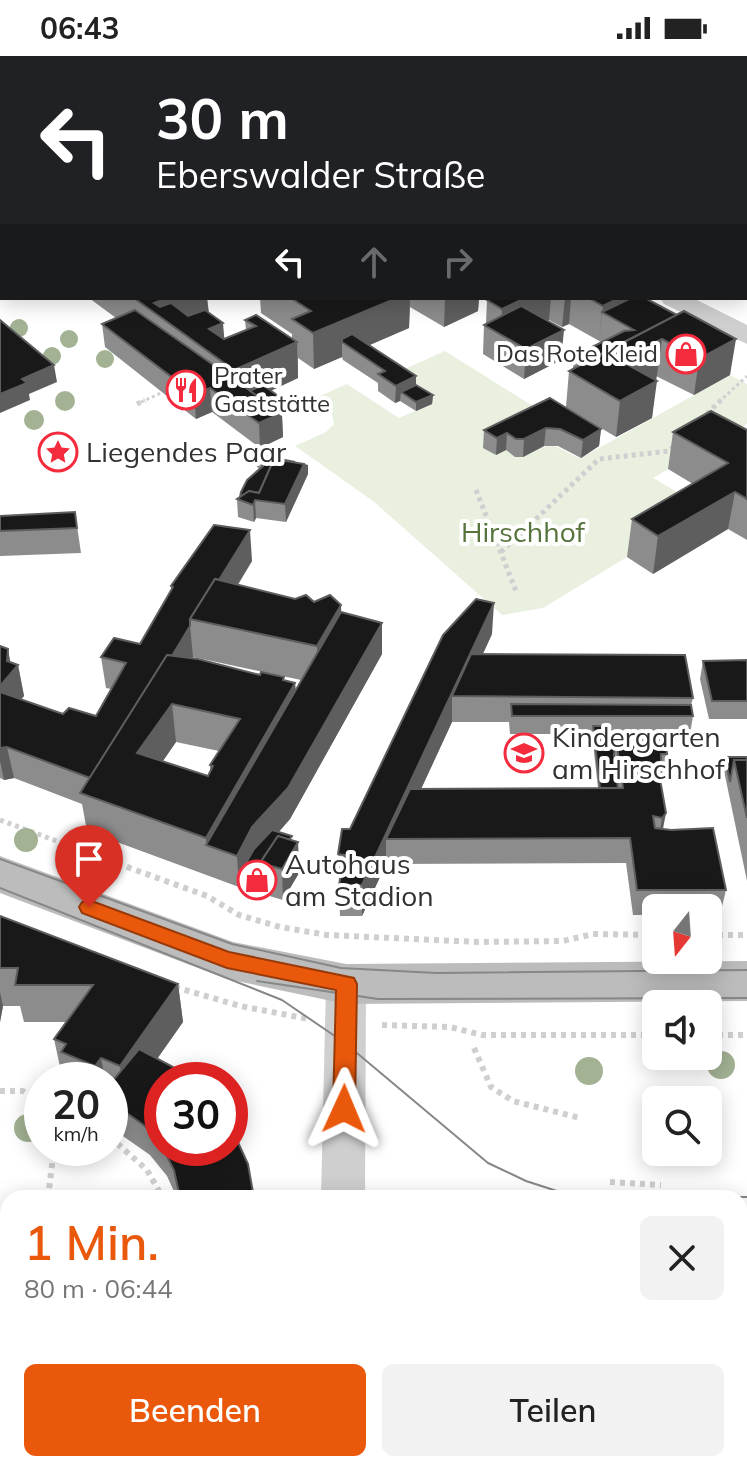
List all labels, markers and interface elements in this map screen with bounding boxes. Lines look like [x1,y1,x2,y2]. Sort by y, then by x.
text: 06:43 [40,9,119,47]
text: 30 m [156,83,289,153]
icon: left [24,88,128,192]
text: Eberswalder Straße [156,152,485,197]
icon: left [268,240,312,284]
icon: ahead [352,240,396,284]
icon: right [436,240,480,284]
shop icon: Das Rote Kleid [665,333,707,375]
place label: Das Rote Kleid [496,338,658,368]
place label: Prater Gaststätte [214,360,330,418]
restaurant icon: Prater Gaststätte [165,369,207,411]
place icon: Liegendes Paar [37,431,79,473]
place label: Liegendes Paar [86,434,287,469]
park label: Hirschhof [461,514,586,549]
place label: Kindergarten am Hirschhof [552,719,725,786]
school or university icon: Kindergarten am Hirschhof [503,732,545,774]
pin [55,825,123,907]
icon: arrive [67,837,111,881]
place label: Autohaus am Stadion [285,846,434,913]
shop icon: Autohaus am Stadion [236,859,278,901]
north arrow [642,894,722,974]
map controls [642,894,722,1166]
button: sound [642,990,722,1070]
speed limit sign: 30 [144,1062,248,1166]
position arrow [302,1067,386,1151]
text: 20 [52,1079,100,1129]
button: search [642,1086,722,1166]
text: km/h [53,1121,99,1146]
text: 1 Min. [24,1212,159,1272]
button: close [640,1216,724,1300]
text: 80 m · 06:44 [24,1272,173,1305]
button: Beenden [24,1364,366,1456]
button: Teilen [382,1364,724,1456]

